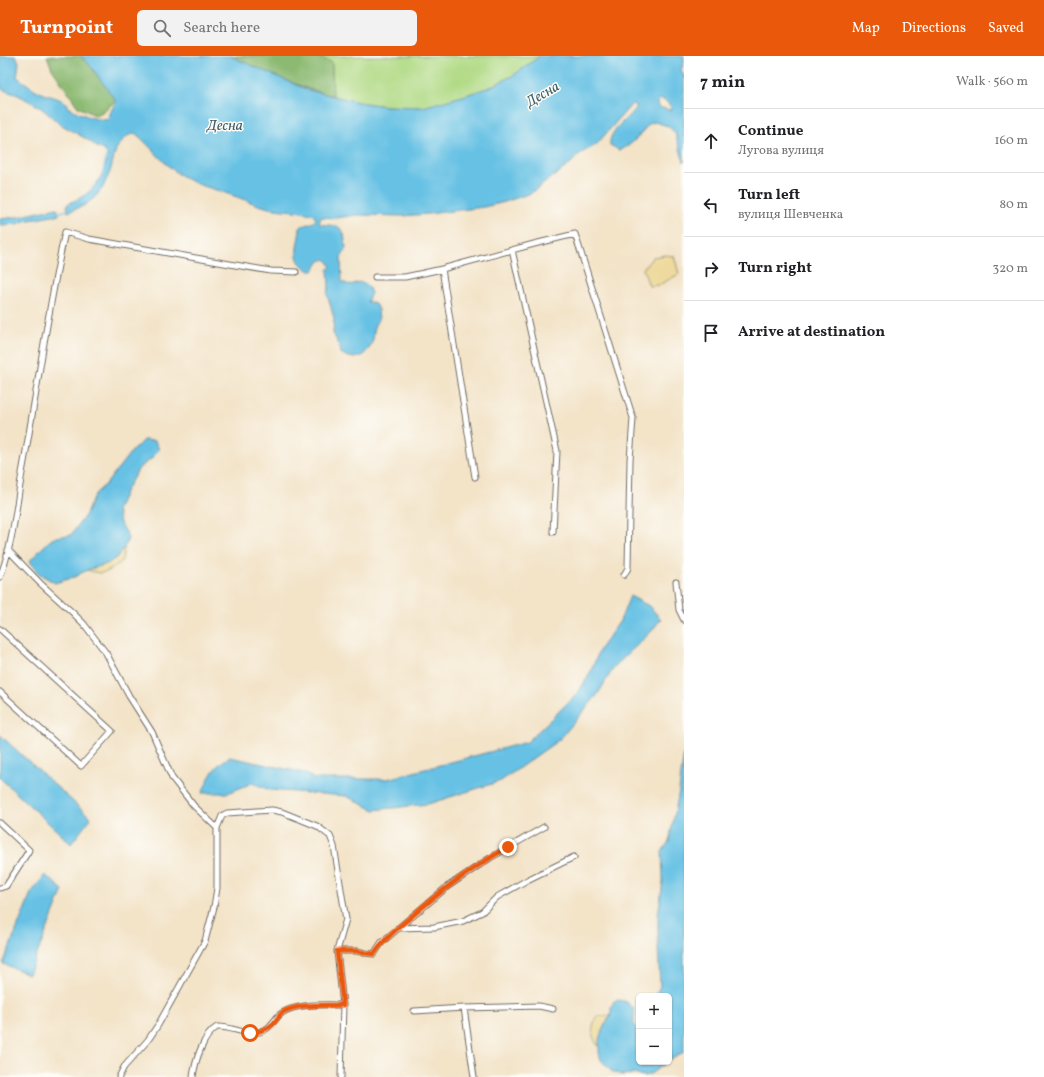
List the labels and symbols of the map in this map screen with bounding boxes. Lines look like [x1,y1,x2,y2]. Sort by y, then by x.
water label: Десна [521,77,564,114]
water label: Десна [206,116,243,137]
route end [499,838,517,856]
route start [241,1024,259,1042]

